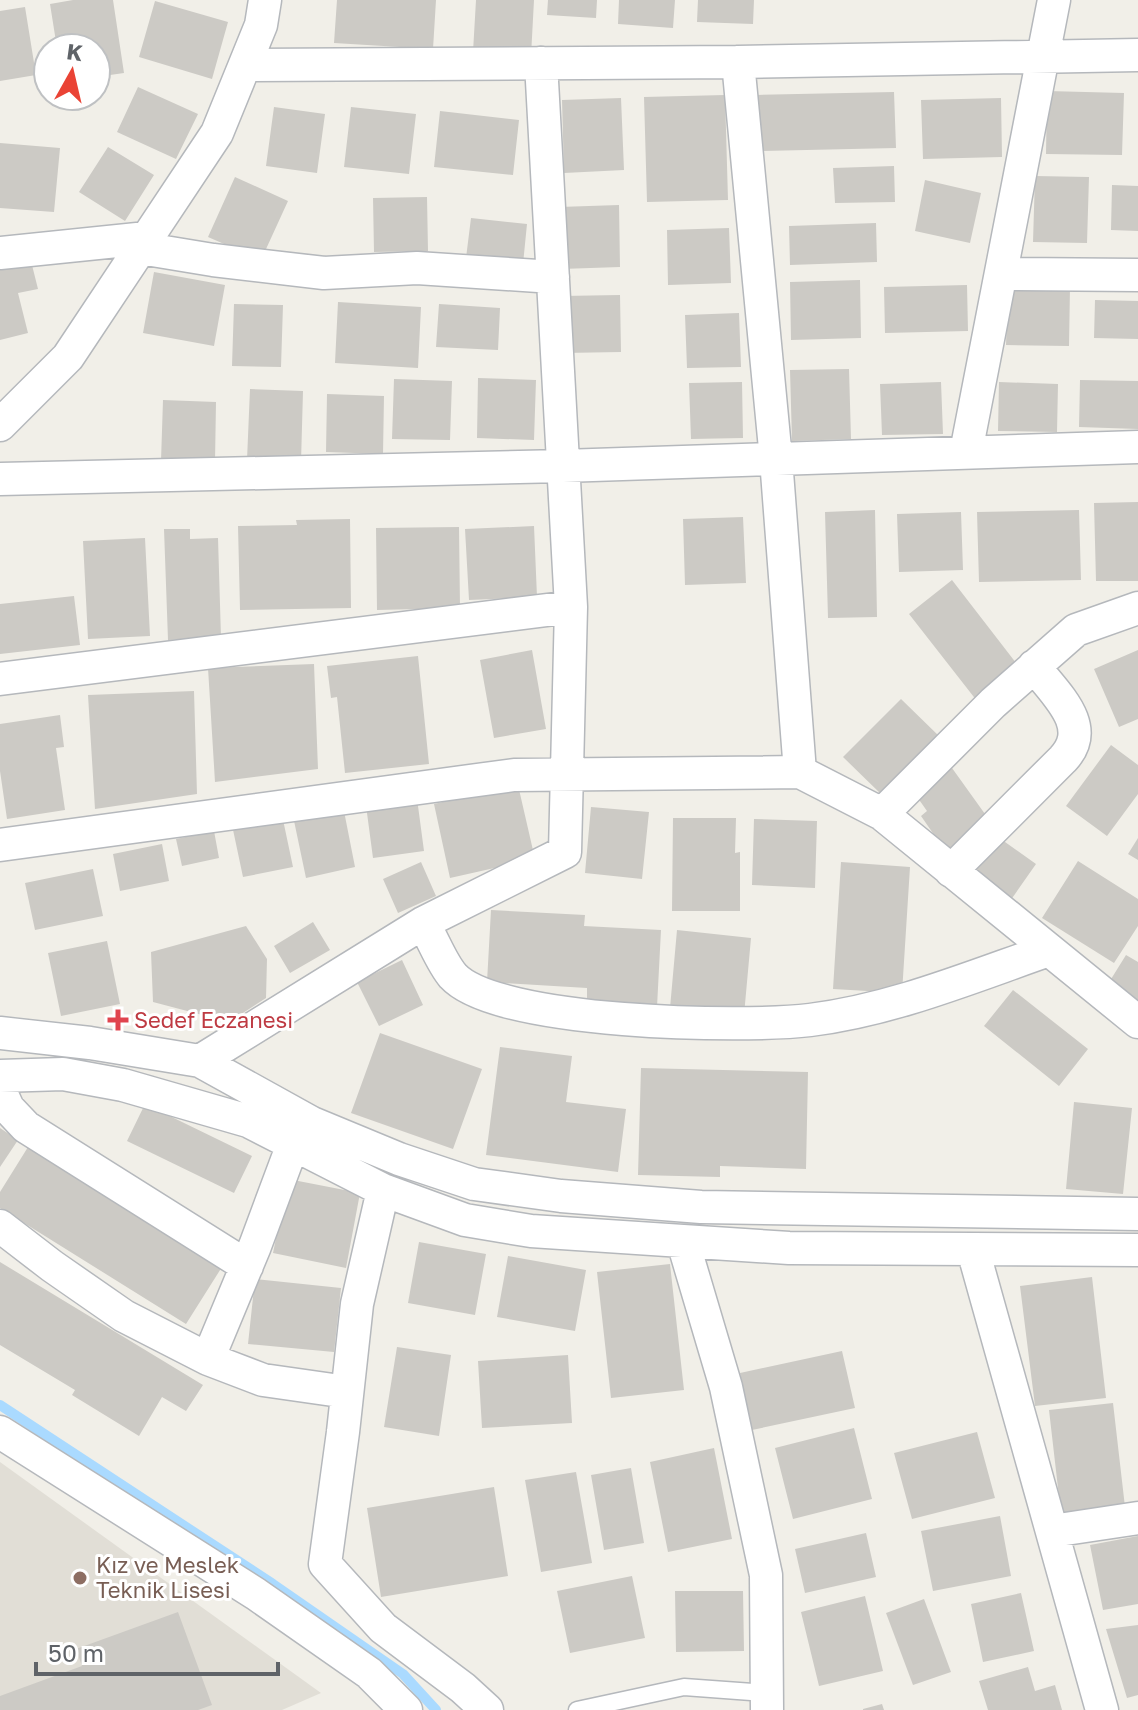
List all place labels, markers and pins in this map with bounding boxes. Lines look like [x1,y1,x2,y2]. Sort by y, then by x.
place label: Sedef Eczanesi [134,1006,293,1033]
marker: Sedef Eczanesi [109,1011,127,1029]
place label: Kız ve Meslek Teknik Lisesi [96,1551,239,1603]
marker: Kız ve Meslek Teknik Lisesi [71,1569,89,1587]

